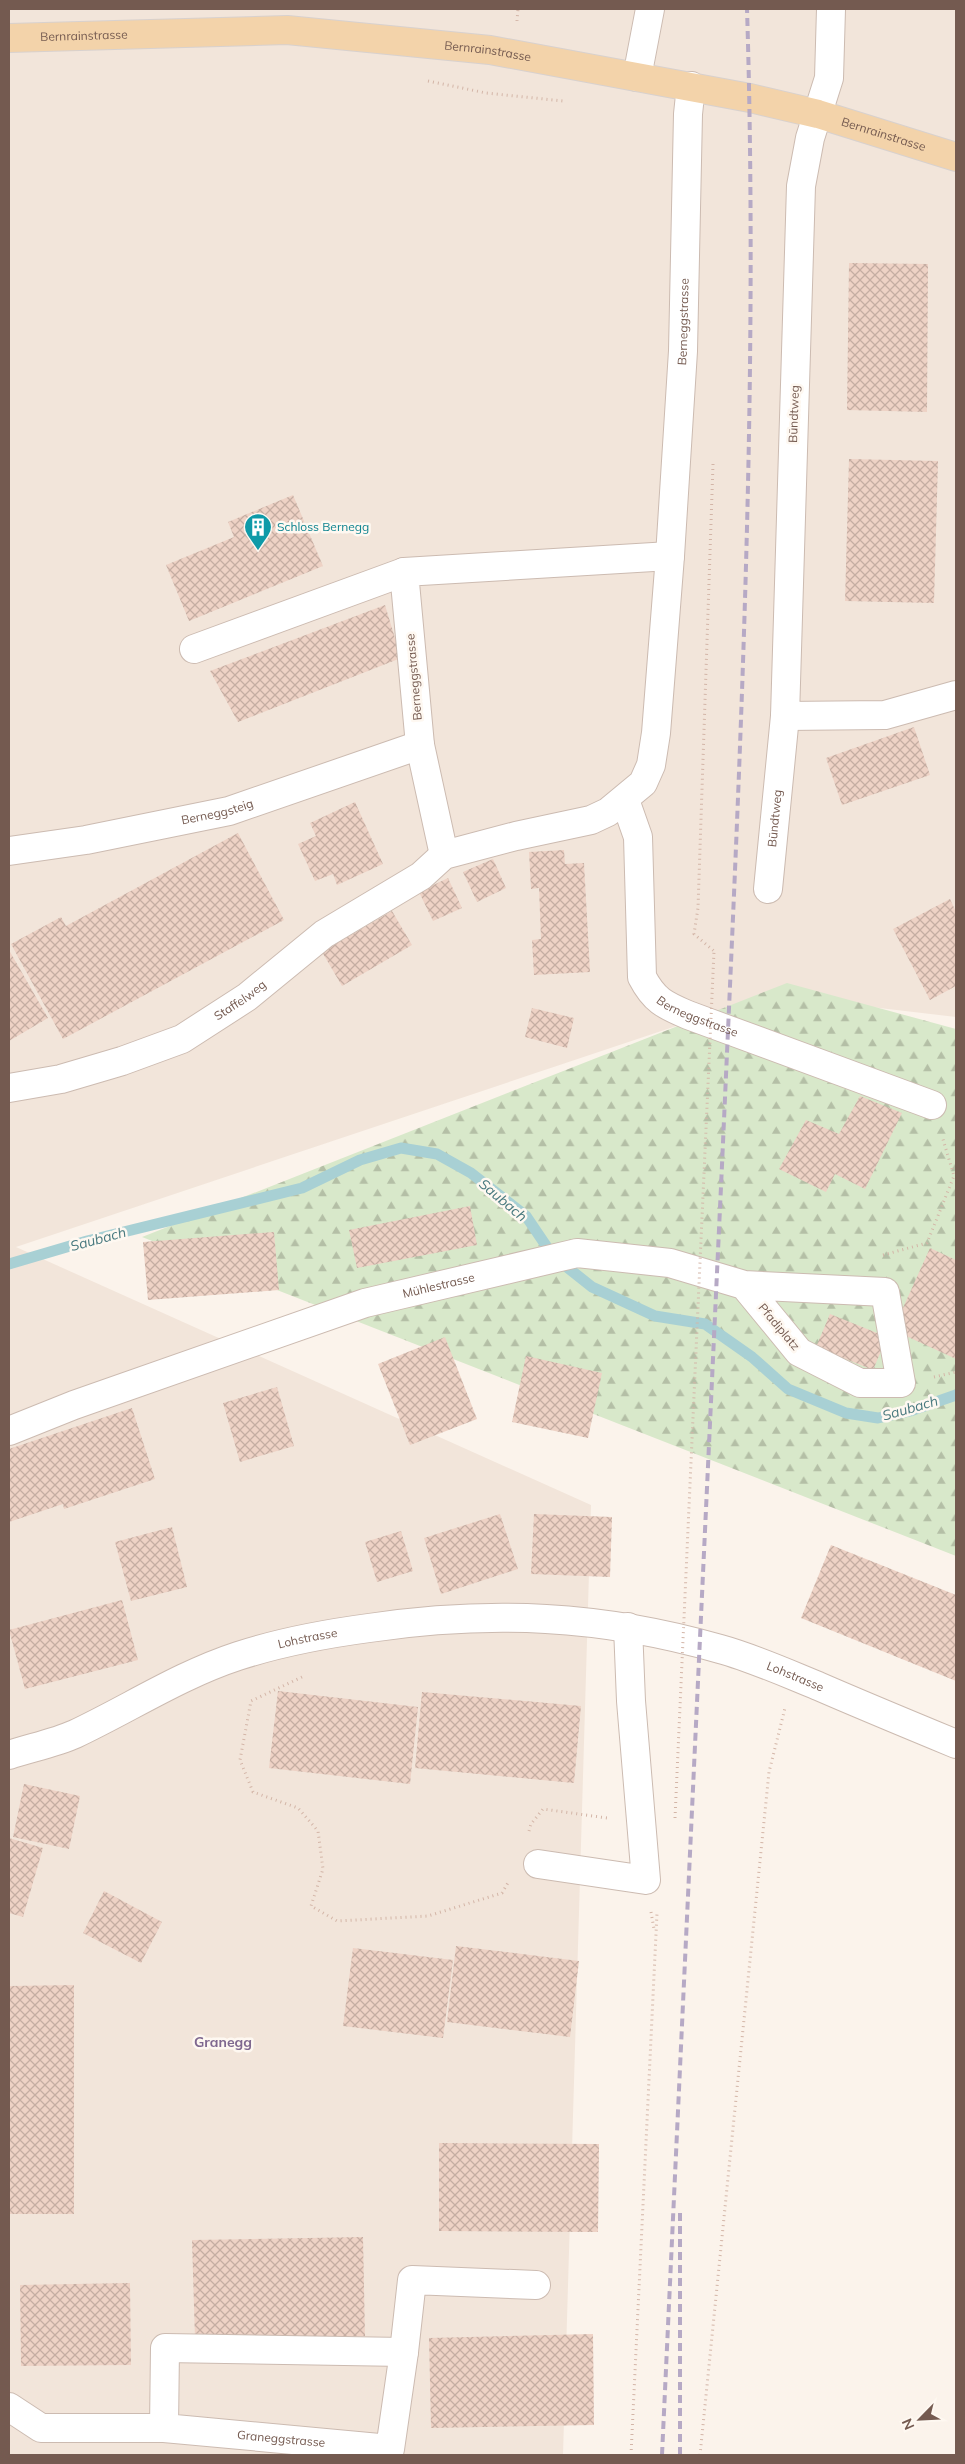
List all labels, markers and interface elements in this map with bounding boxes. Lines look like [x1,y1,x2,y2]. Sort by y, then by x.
street label: Bernrainstrasse [40,27,128,44]
street label: Bernrainstrasse [444,38,532,64]
street label: Bernrainstrasse [840,114,928,154]
street label: Berneggstrasse [674,278,692,366]
street label: Bündtweg [785,385,802,443]
building icon: Schloss Bernegg [243,512,273,551]
place label: Schloss Bernegg [277,519,369,534]
street label: Berneggstrasse [402,633,425,721]
street label: Bündtweg [764,789,785,848]
street label: Berneggsteig [180,795,255,828]
street label: Staffelweg [211,977,269,1023]
street label: Berneggstrasse [654,992,740,1040]
water label: Saubach [475,1175,531,1225]
water label: Saubach [68,1223,128,1255]
street label: Mühlestrasse [401,1269,476,1301]
street label: Pfadiplatz [755,1300,803,1353]
water label: Saubach [880,1391,940,1425]
street label: Lohstrasse [276,1625,338,1651]
street label: Lohstrasse [765,1658,826,1695]
district label: Granegg [194,2033,252,2051]
north arrow [895,2394,945,2444]
text: N [898,2416,918,2433]
street label: Graneggstrasse [237,2427,326,2450]

